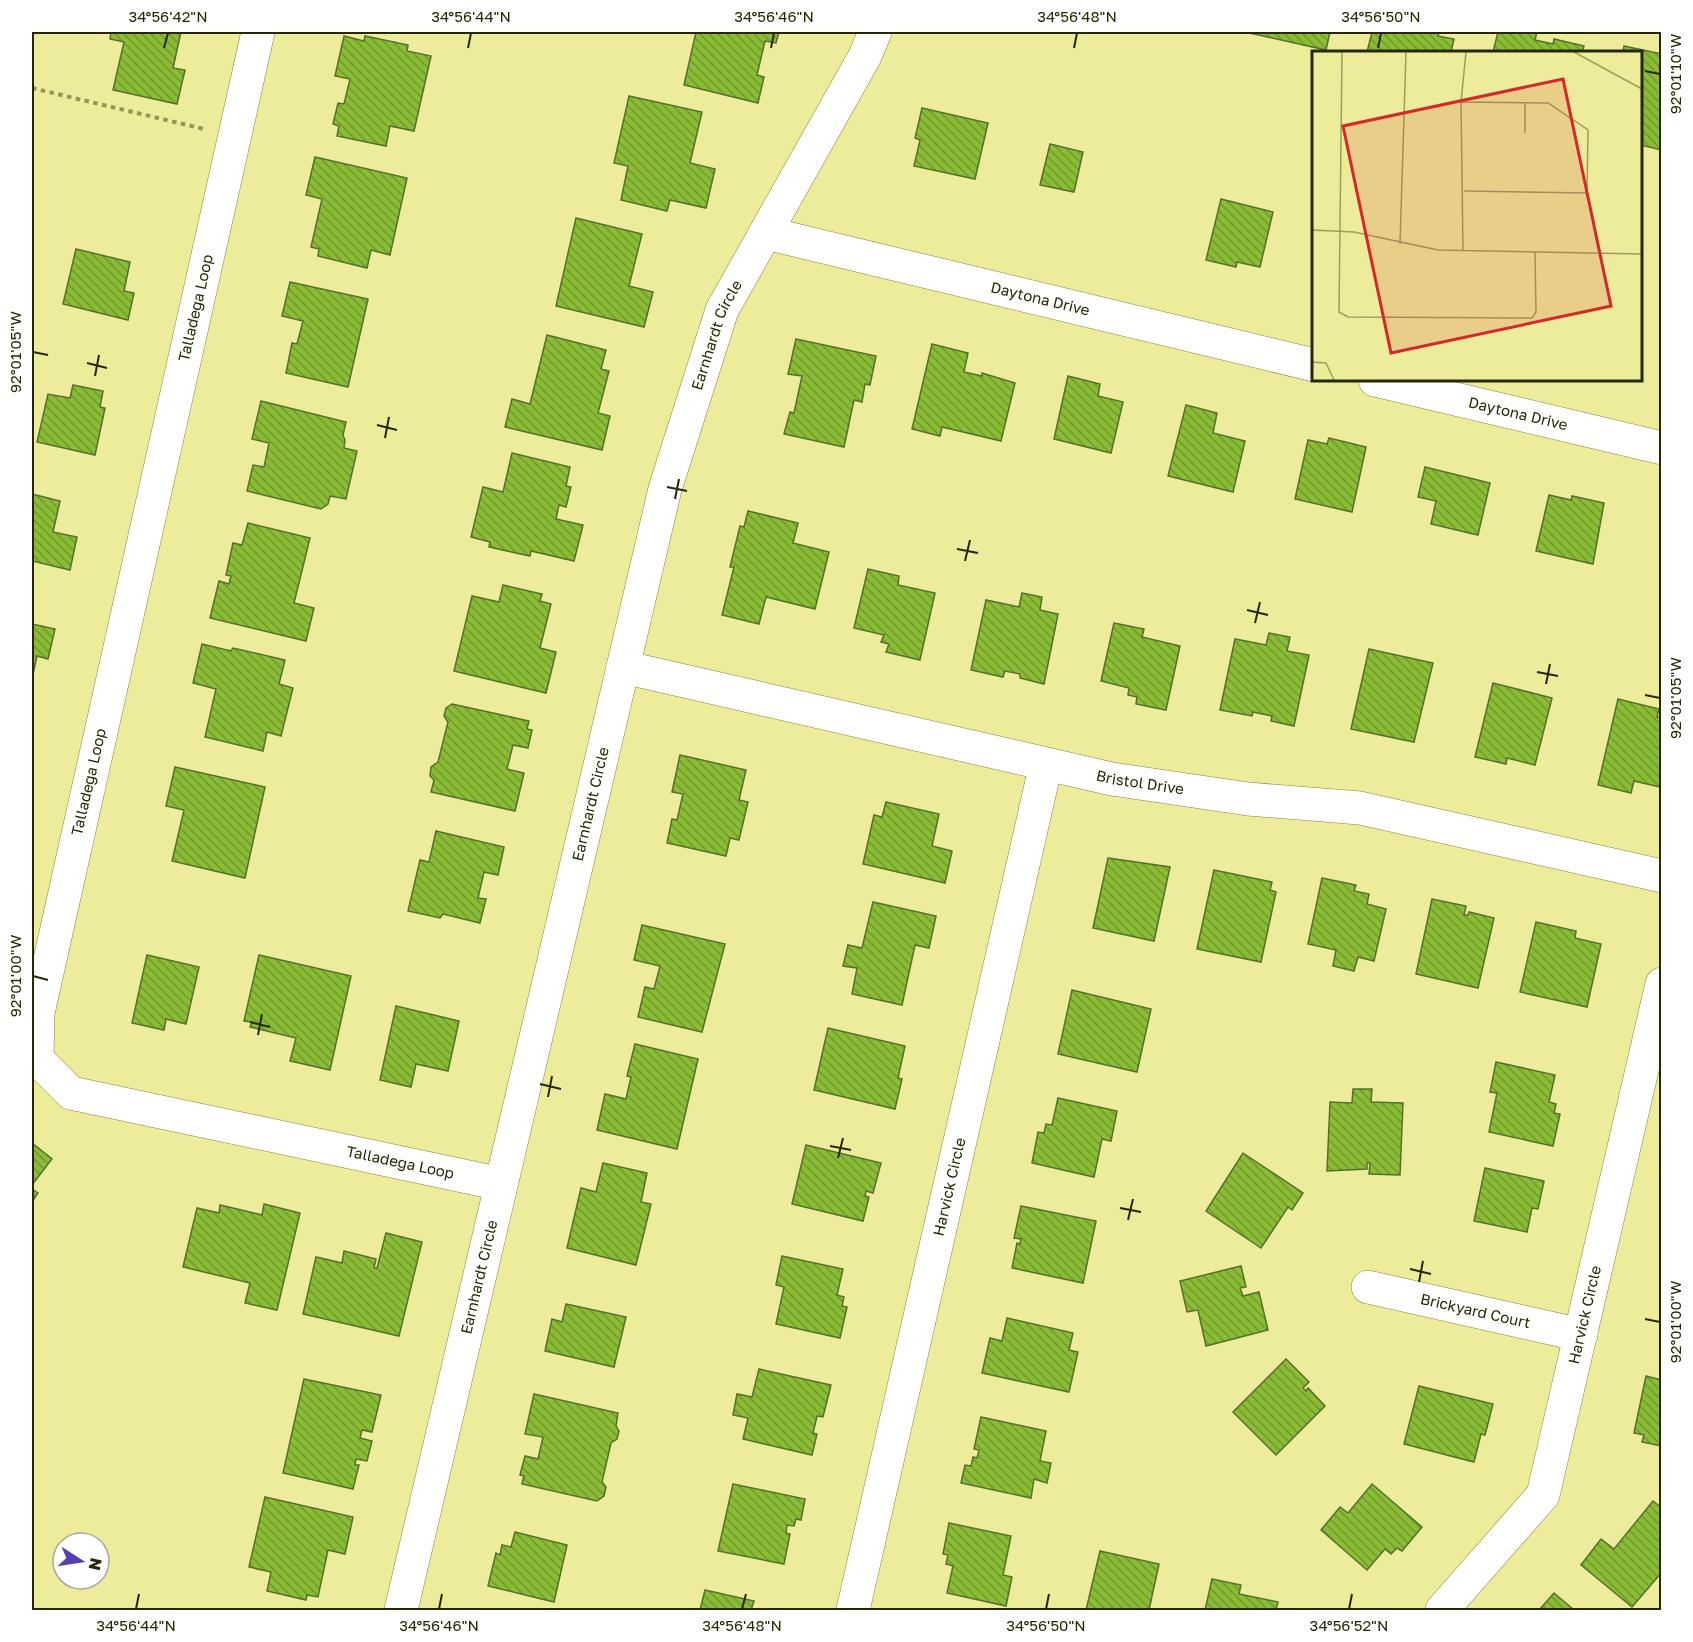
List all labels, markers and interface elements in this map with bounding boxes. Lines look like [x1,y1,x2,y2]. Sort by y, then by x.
text: 34°56'42"N [128,7,208,25]
text: 34°56'44"N [431,7,511,25]
text: 34°56'46"N [734,7,814,25]
text: 34°56'48"N [1037,7,1117,25]
text: 34°56'50"N [1341,7,1421,25]
text: 92°01'10"W [1666,34,1684,114]
inset map [1312,51,1642,381]
street label: Talladega Loop [174,252,216,363]
street label: Earnhardt Circle [687,276,745,392]
street label: Daytona Drive [989,277,1092,319]
text: 92°01'05"W [6,311,24,393]
street label: Daytona Drive [1467,392,1570,433]
text: 92°01'05"W [1666,657,1684,739]
street label: Talladega Loop [67,726,109,837]
street label: Earnhardt Circle [568,745,612,863]
street label: Bristol Drive [1095,766,1186,798]
text: 92°01'00"W [6,935,24,1017]
street label: Harvick Circle [929,1135,969,1238]
street label: Talladega Loop [345,1142,456,1182]
street label: Earnhardt Circle [456,1218,501,1336]
street label: Harvick Circle [1564,1263,1604,1366]
text: 92°01'00"W [1666,1281,1684,1363]
street label: Brickyard Court [1419,1289,1532,1331]
north arrow [51,1531,111,1591]
text: N [85,1556,107,1572]
text: 34°56'44"N [96,1616,176,1634]
text: 34°56'46"N [399,1616,479,1634]
text: 34°56'48"N [702,1616,782,1634]
text: 34°56'50"N [1006,1616,1086,1634]
text: 34°56'52"N [1310,1616,1388,1634]

